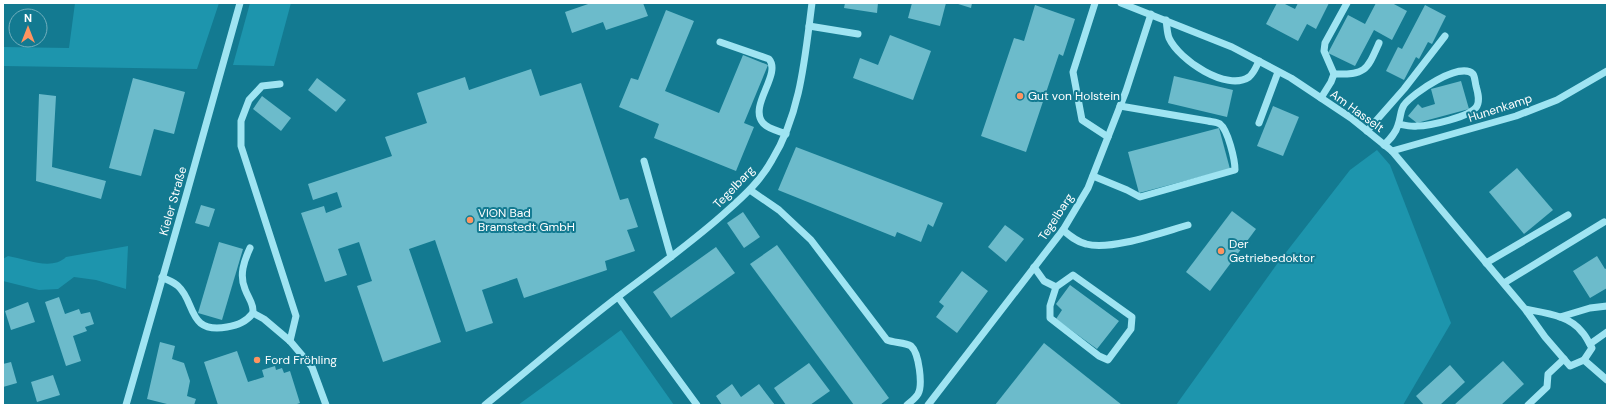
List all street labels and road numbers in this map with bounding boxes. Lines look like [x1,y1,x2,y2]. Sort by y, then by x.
street label: Am Hasselt [1327,86,1387,136]
street label: Hunenkamp [1466,90,1534,126]
street label: Tegelbarg [710,162,759,212]
street label: Kieler Straße [156,164,191,237]
street label: Tegelbarg [1035,190,1077,244]

